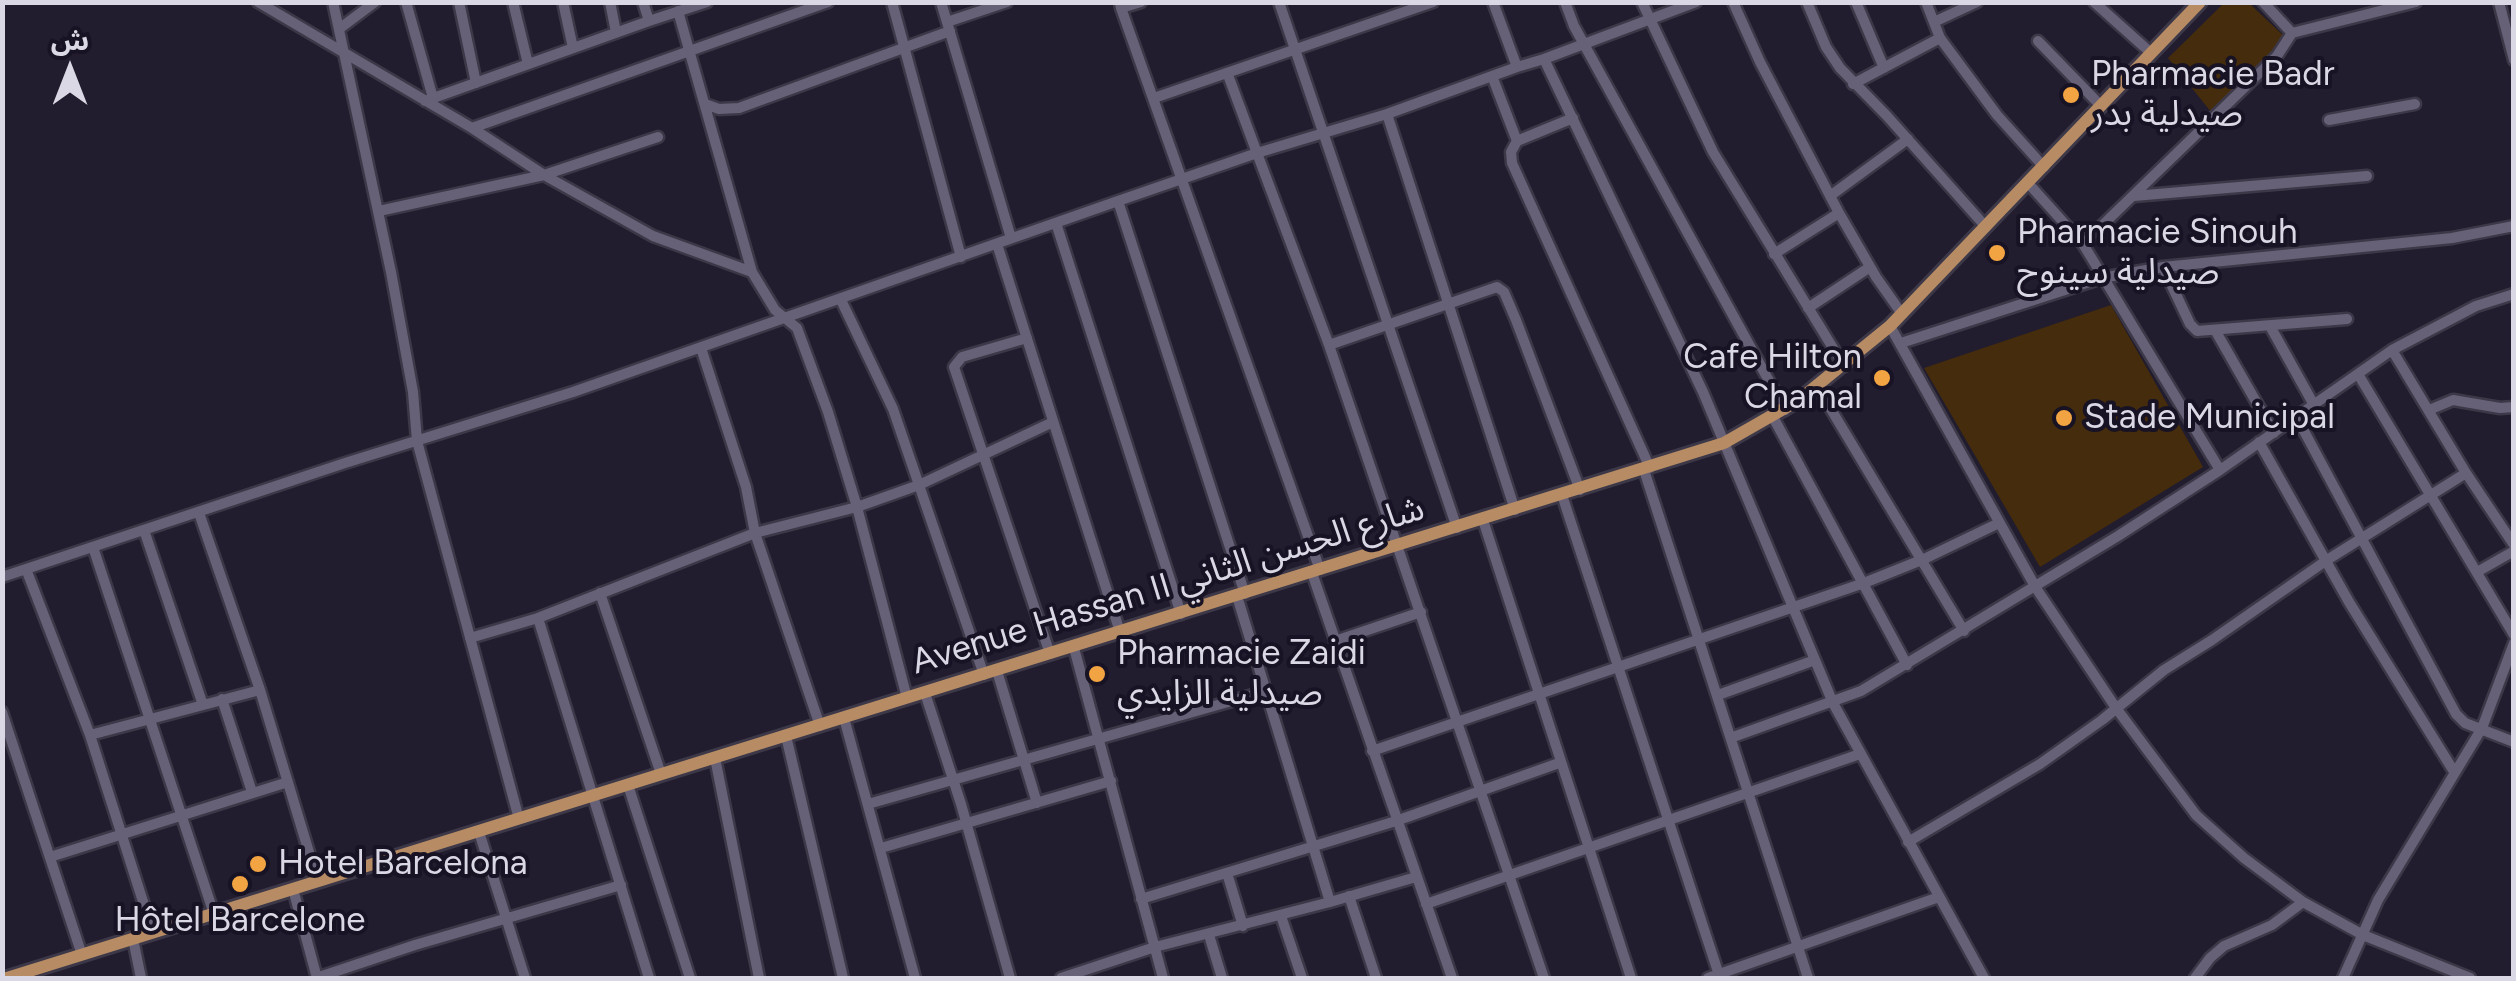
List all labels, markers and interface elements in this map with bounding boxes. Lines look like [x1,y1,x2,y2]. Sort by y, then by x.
north arrow [20,20,120,120]
text: ش [51,23,89,57]
place label: Pharmacie Badr صيدلية بدر [2091,54,2334,136]
marker: Pharmacie Badr صيدلية بدر [2060,84,2082,106]
place label: Pharmacie Sinouh صيدلية سينوح [2017,212,2297,294]
marker: Pharmacie Sinouh صيدلية سينوح [1986,242,2008,264]
place label: Cafe Hilton Chamal [1683,337,1862,419]
marker: Cafe Hilton Chamal [1871,367,1893,389]
place label: Stade Municipal [2084,397,2335,439]
marker: Stade Municipal [2053,407,2075,429]
street label: Avenue Hassan II شارع الحسن الثاني [907,488,1429,684]
place label: Pharmacie Zaidi صيدلية الزايدي [1117,633,1366,715]
marker: Pharmacie Zaidi صيدلية الزايدي [1086,663,1108,685]
place label: Hotel Barcelona [278,843,528,885]
marker: Hotel Barcelona [247,853,269,875]
marker: Hôtel Barcelone [229,873,251,895]
place label: Hôtel Barcelone [115,900,365,942]

